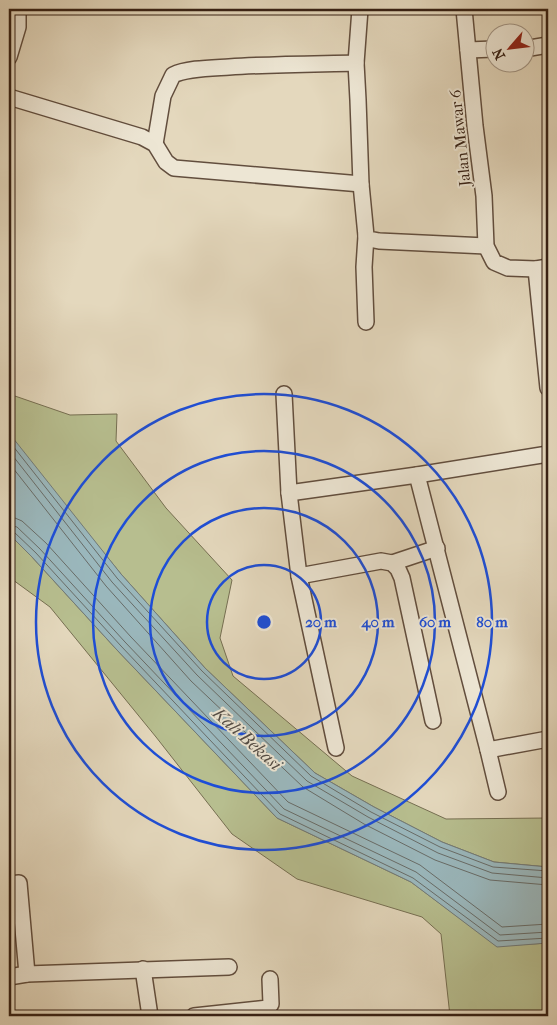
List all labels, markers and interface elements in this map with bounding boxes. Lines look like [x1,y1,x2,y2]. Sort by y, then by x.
north arrow [484,22,534,72]
text: N [489,45,509,63]
street label: Jalan Mawar 6 [445,88,475,189]
centre of rings [255,613,273,631]
text: 20 m [305,613,337,631]
text: 40 m [361,613,395,631]
text: 60 m [419,613,452,631]
text: 80 m [476,613,508,631]
water label: Kali Bekasi [207,702,287,776]

